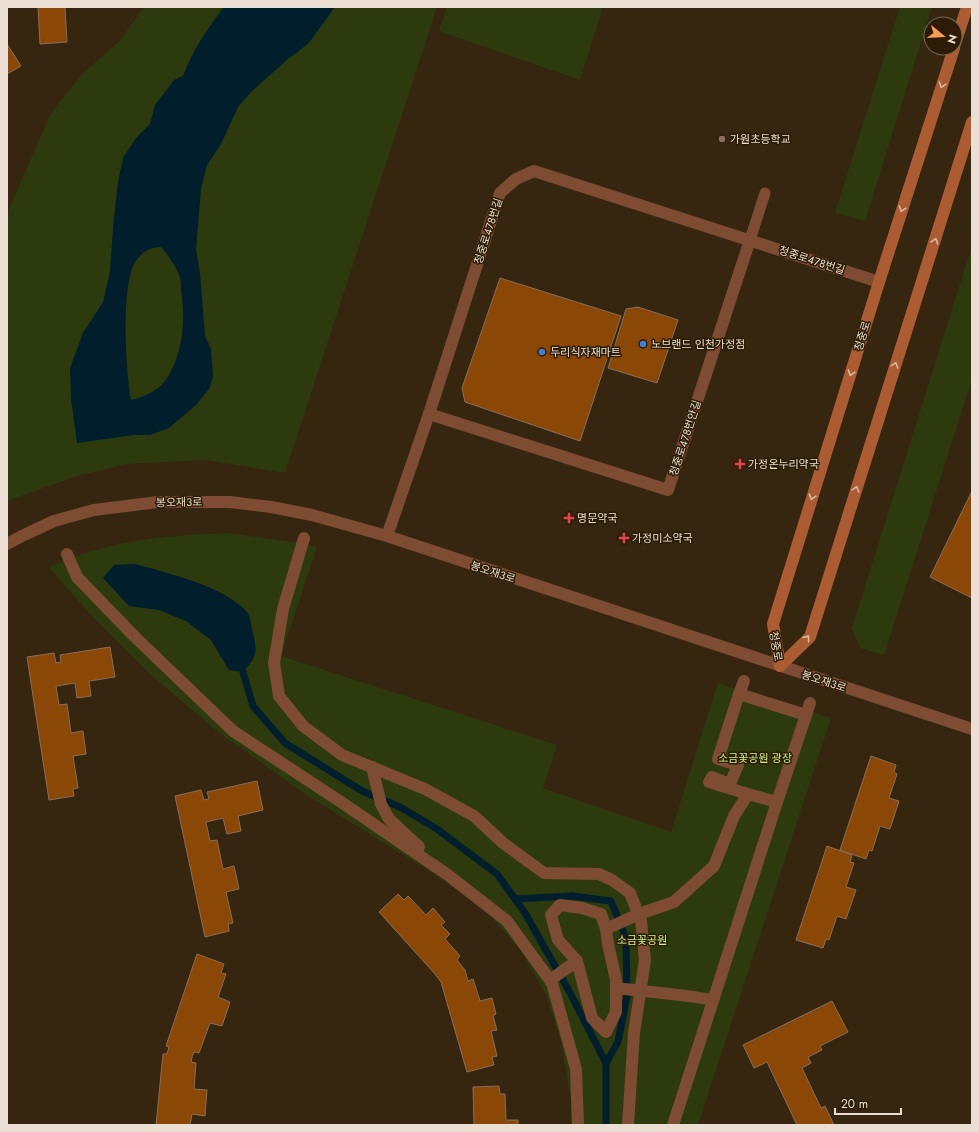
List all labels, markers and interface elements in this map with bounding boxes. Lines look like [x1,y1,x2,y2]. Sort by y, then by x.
north arrow [923,16,963,56]
text: N [944,32,961,46]
one-way arrow [938,81,947,88]
place label: 가원초등학교 [730,131,791,147]
marker: 가원초등학교 [717,134,727,144]
street label: 청중로478번길 [470,196,506,266]
one-way arrow [898,205,907,212]
one-way arrow [930,238,938,245]
street label: 청중로478번길 [777,242,847,278]
street label: 청중로 [850,319,874,353]
place label: 노브랜드 인천가정점 [651,336,745,352]
marker: 노브랜드 인천가정점 [638,339,648,349]
place label: 두리식자재마트 [550,344,621,360]
marker: 두리식자재마트 [537,347,547,357]
one-way arrow [891,362,899,369]
one-way arrow [847,369,856,376]
street label: 청중로478번안길 [665,398,705,478]
place label: 가정온누리약국 [748,456,819,472]
marker: 가정온누리약국 [735,459,745,469]
one-way arrow [851,486,860,493]
street label: 봉오재3로 [156,494,202,510]
one-way arrow [808,494,817,501]
place label: 명문약국 [577,510,617,526]
marker: 명문약국 [564,513,574,523]
place label: 가정미소약국 [632,530,693,546]
marker: 가정미소약국 [619,533,629,543]
street label: 봉오재3로 [468,557,518,587]
street label: 청중로 [765,630,787,662]
one-way arrow [802,636,809,643]
street label: 봉오재3로 [799,666,849,696]
park label: 소금꽃공원 광장 [718,750,792,766]
park label: 소금꽃공원 [617,932,667,948]
scale bar [835,1090,901,1116]
text: 20 m [841,1095,868,1113]

